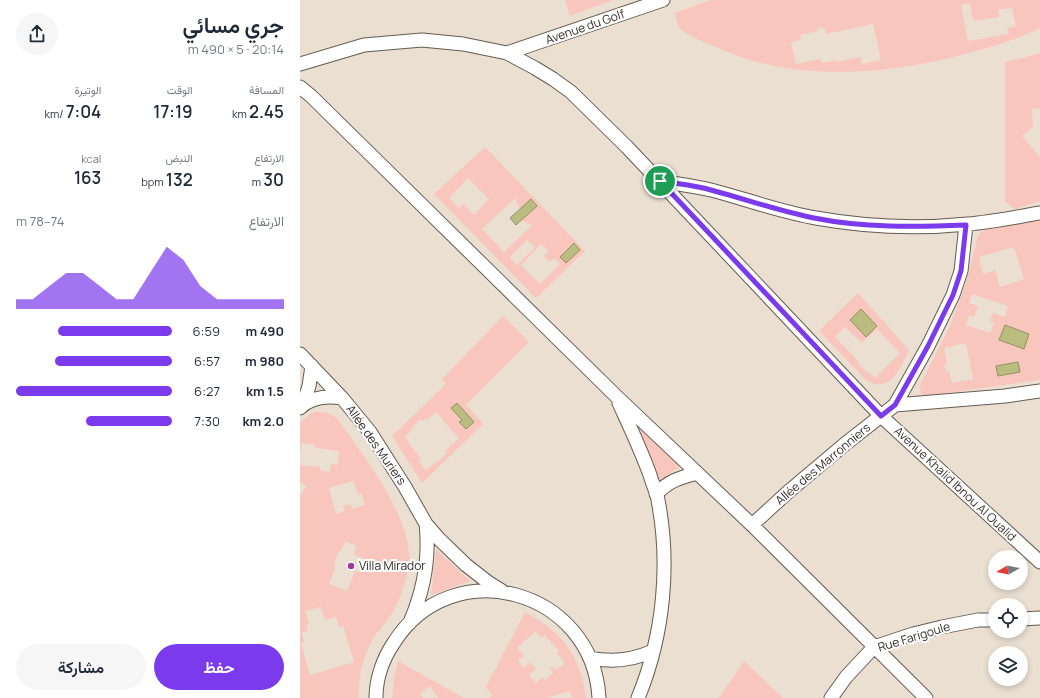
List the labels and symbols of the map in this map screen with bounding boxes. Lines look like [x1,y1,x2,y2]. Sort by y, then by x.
street label: Avenue du Golf [543,5,627,48]
pin [643,164,677,198]
street label: Allée des Muriers [342,401,410,488]
street label: Allée des Marronniers [772,419,874,508]
street label: Avenue Khalid Ibnou Al Oualid [891,422,1020,545]
north arrow [988,550,1028,590]
place label: Villa Mirador [359,557,426,574]
marker: Villa Mirador [346,561,356,571]
street label: Rue Farigoule [876,617,952,656]

